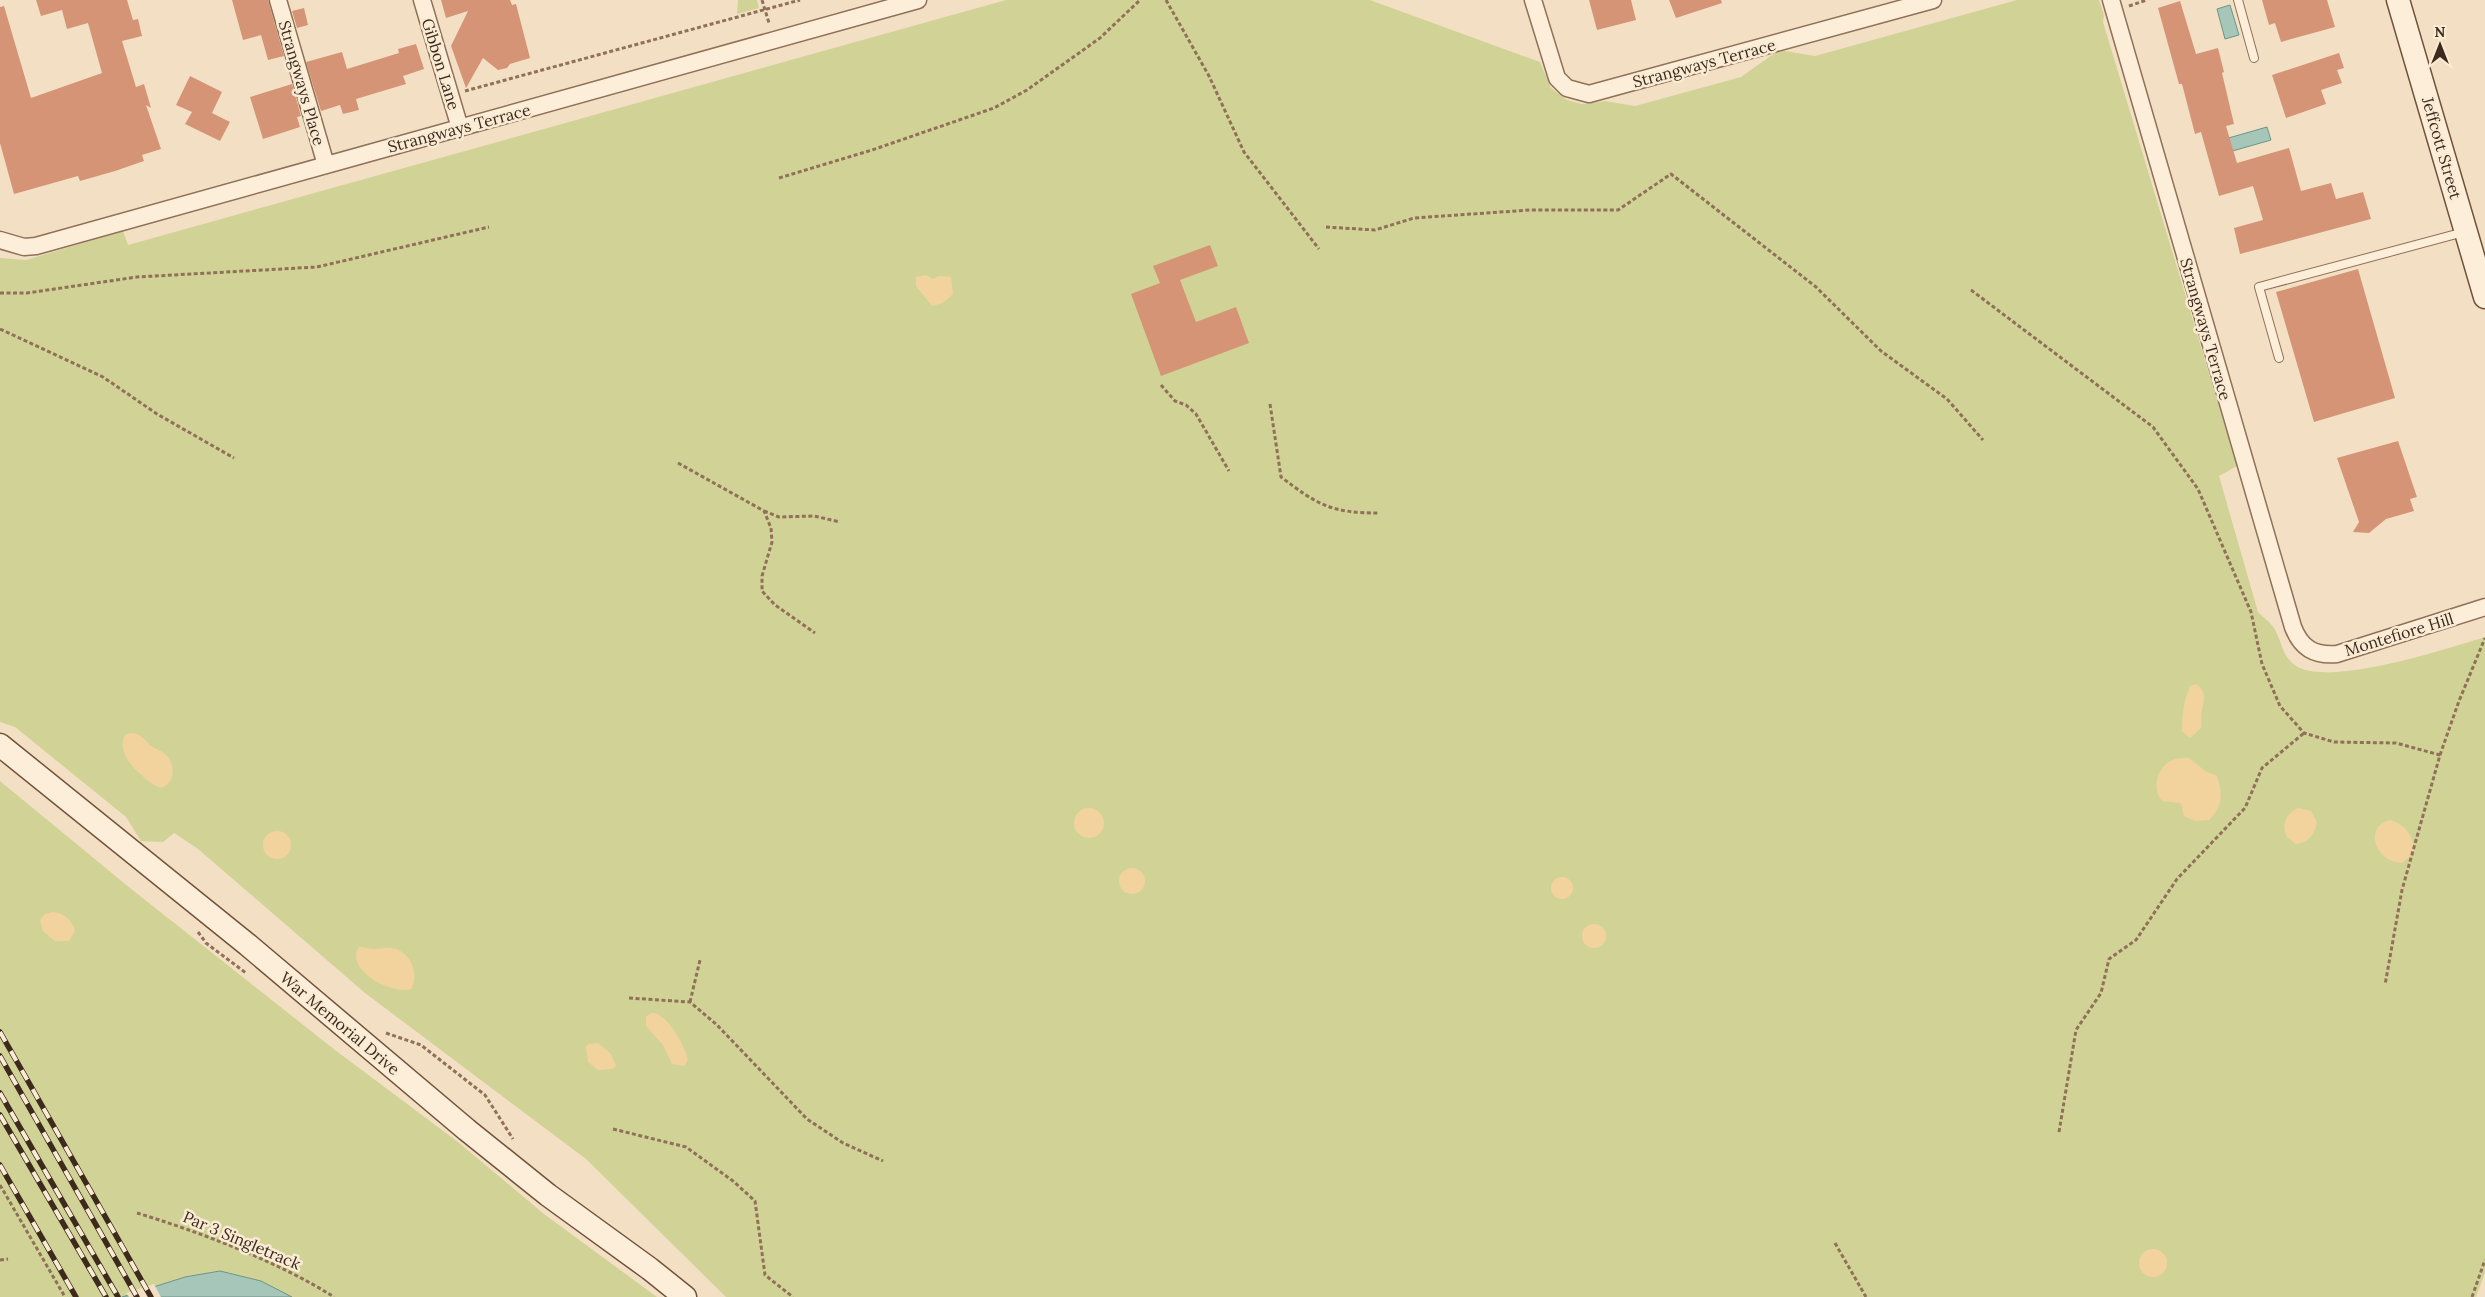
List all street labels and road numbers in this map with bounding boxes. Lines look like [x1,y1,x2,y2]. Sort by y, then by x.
street label: Gibbon Lane [418,16,465,113]
street label: Strangways Place [275,18,329,148]
street label: Strangways Terrace [1630,34,1778,92]
street label: Jeffcott Street [2418,94,2466,202]
street label: Strangways Terrace [385,99,533,157]
street label: Strangways Terrace [2176,256,2236,403]
street label: Montefiore Hill [2342,608,2456,660]
street label: War Memorial Drive [276,967,404,1079]
street label: Par 3 Singletrack [180,1206,304,1274]

